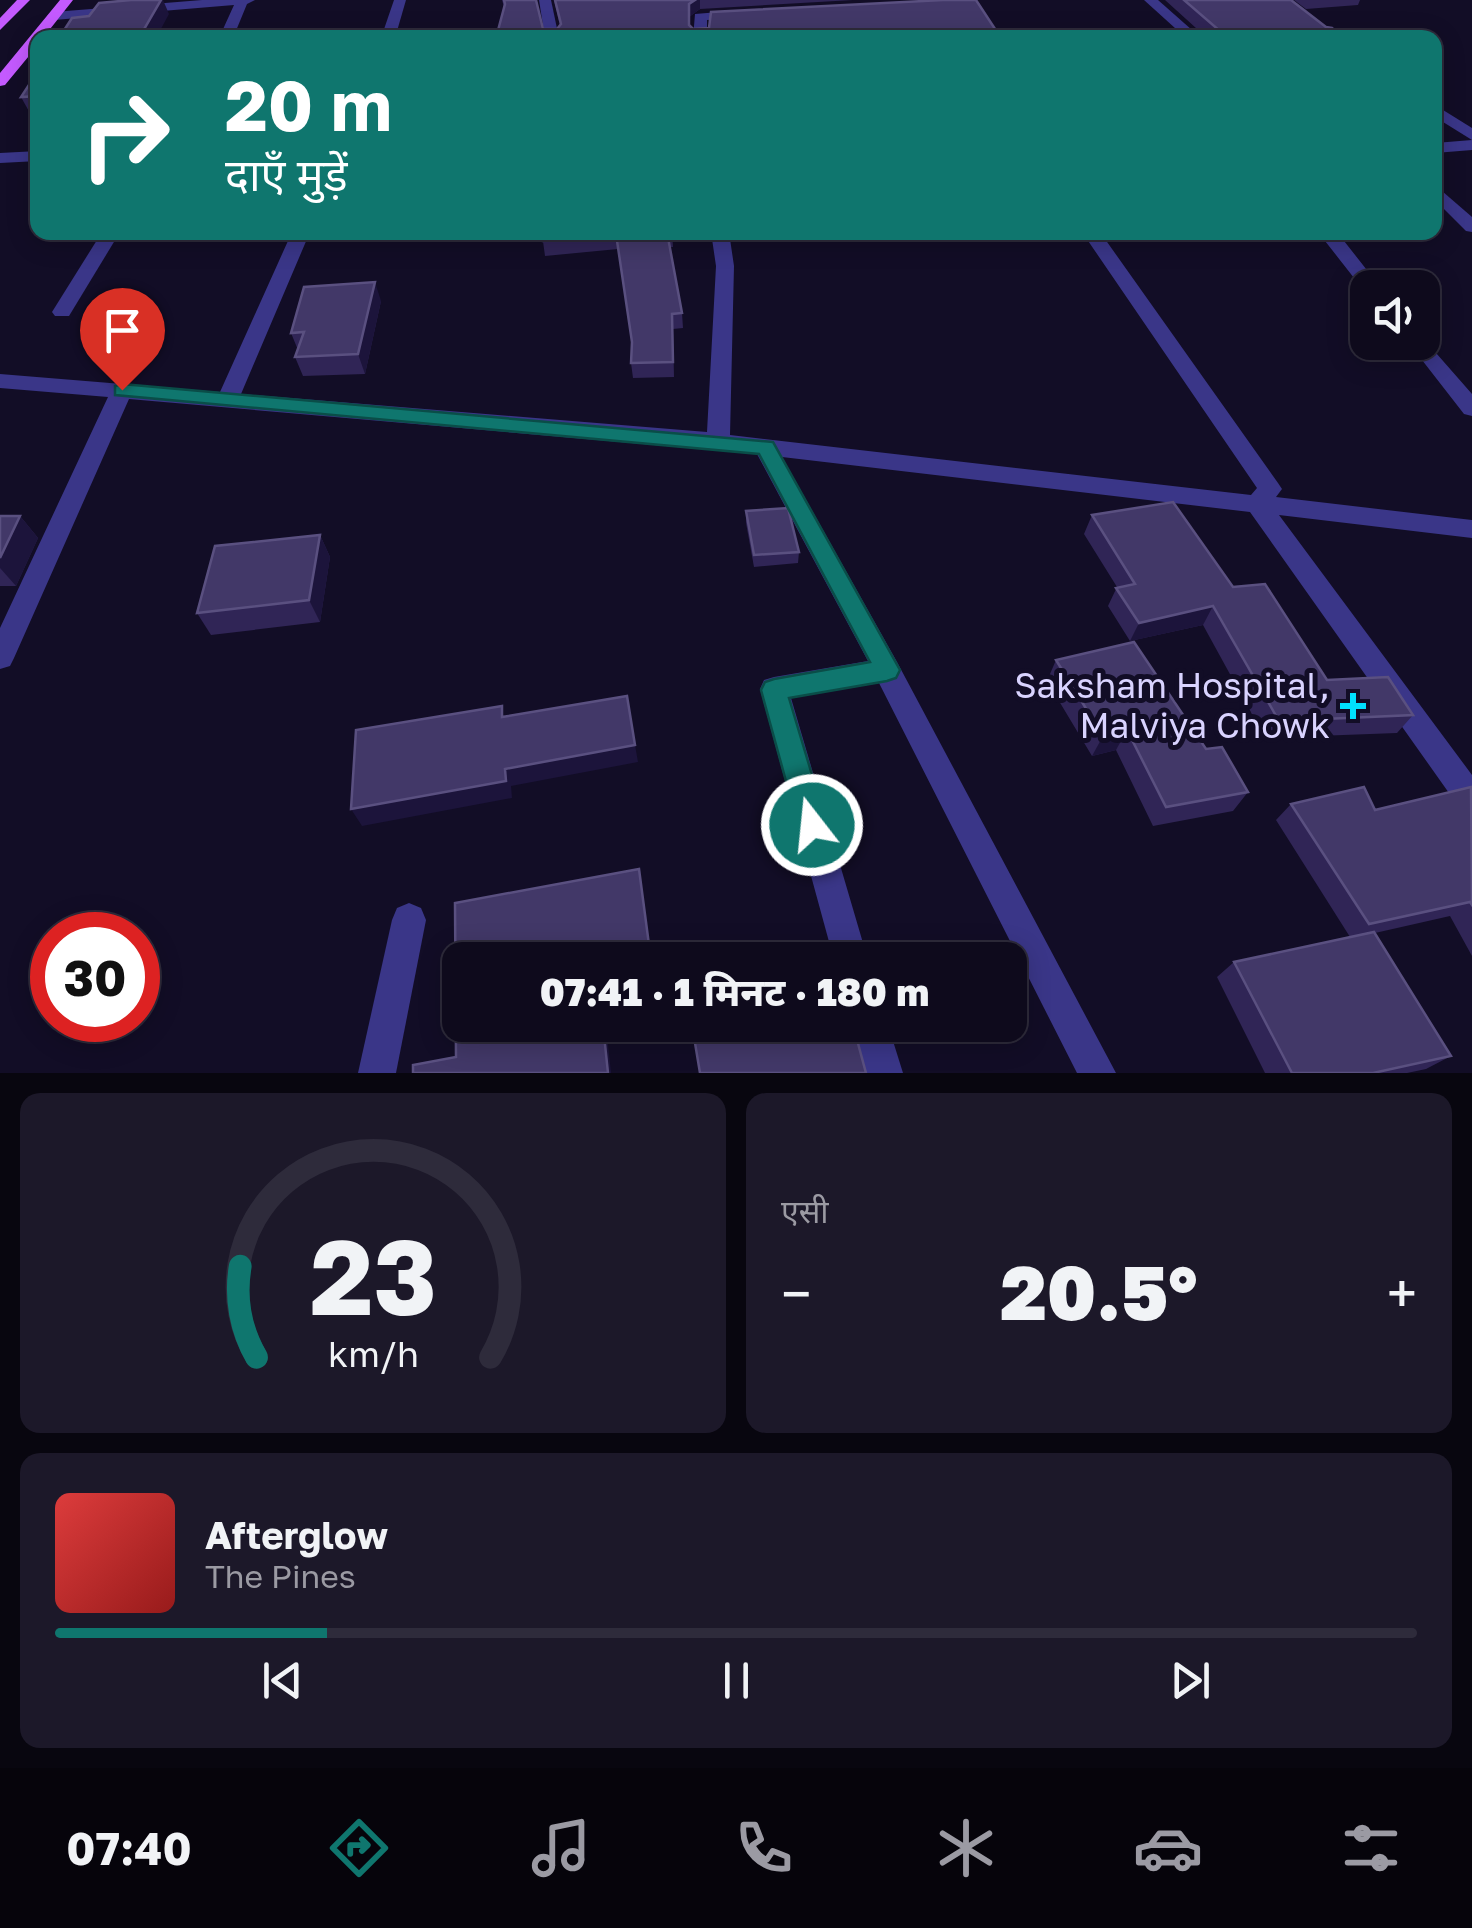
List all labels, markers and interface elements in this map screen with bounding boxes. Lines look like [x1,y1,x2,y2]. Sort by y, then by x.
text: 20 m [225,62,392,146]
icon: right [60,70,190,200]
text: दाएँ मुड़ें [225,147,348,201]
map controls [1350,270,1440,360]
button: sound [1350,270,1440,360]
pin [80,288,165,391]
icon: arrive [95,303,150,358]
place label: Saksham Hospital, Malviya Chowk [1014,664,1330,746]
marker: Saksham Hospital, Malviya Chowk [1340,693,1366,719]
position arrow [760,773,864,877]
speed limit sign: 30 [30,912,160,1042]
text: 07:41 · 1 मिनट · 180 m [540,969,929,1014]
text: एसी [781,1192,829,1230]
text: 23 [310,1213,436,1338]
text: 20.5° [1000,1246,1198,1337]
text: − [781,1260,811,1326]
text: + [1387,1260,1417,1326]
text: km/h [328,1332,418,1375]
text: Afterglow [205,1512,388,1557]
text: The Pines [205,1557,356,1595]
icon: previous [255,1653,310,1708]
icon: pause [709,1653,764,1708]
icon: next [1163,1653,1218,1708]
icon: directions [324,1813,394,1883]
icon: music [526,1813,596,1883]
icon: phone [729,1813,799,1883]
icon: climate [931,1813,1001,1883]
icon: car [1133,1813,1203,1883]
icon: filters [1336,1813,1406,1883]
text: 07:40 [66,1821,192,1875]

